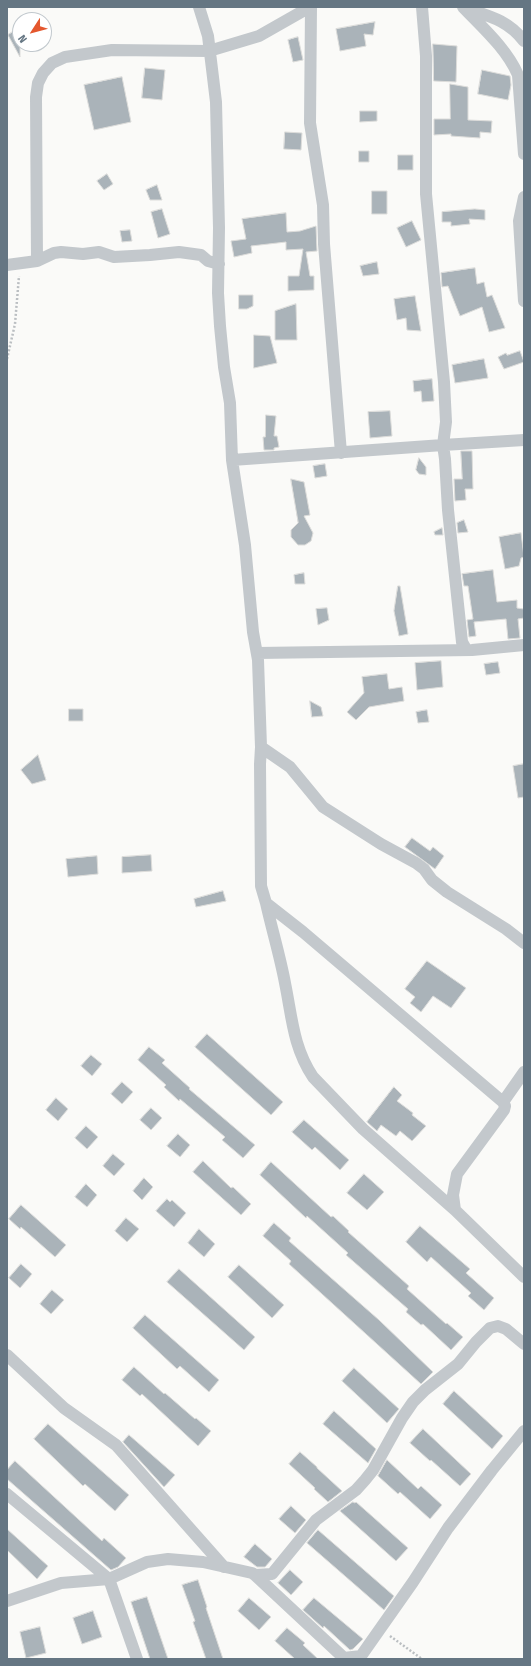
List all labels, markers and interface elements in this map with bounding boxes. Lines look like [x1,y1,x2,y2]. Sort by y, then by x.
north arrow [12,12,52,52]
text: N [15,32,30,45]

